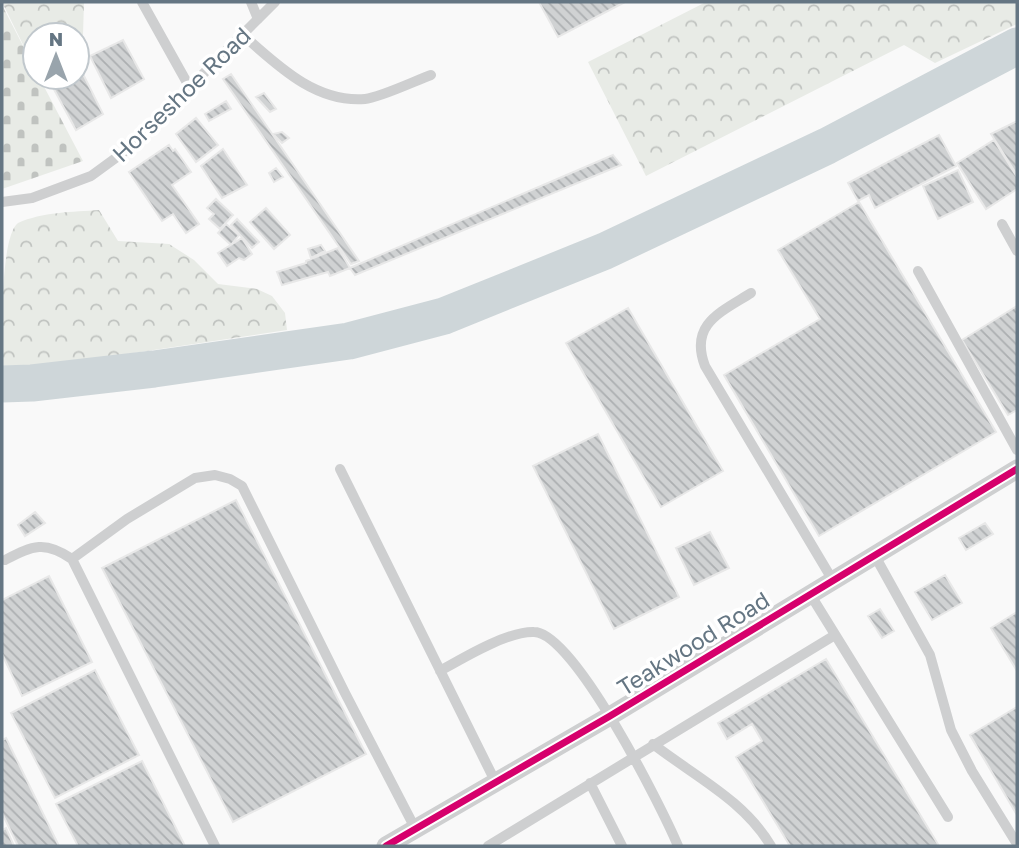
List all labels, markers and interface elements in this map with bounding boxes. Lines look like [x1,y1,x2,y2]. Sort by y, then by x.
north arrow [21,21,91,91]
street label: Horseshoe Road [106,21,256,167]
text: N [49,27,63,50]
street label: Teakwood Road [612,585,774,701]

